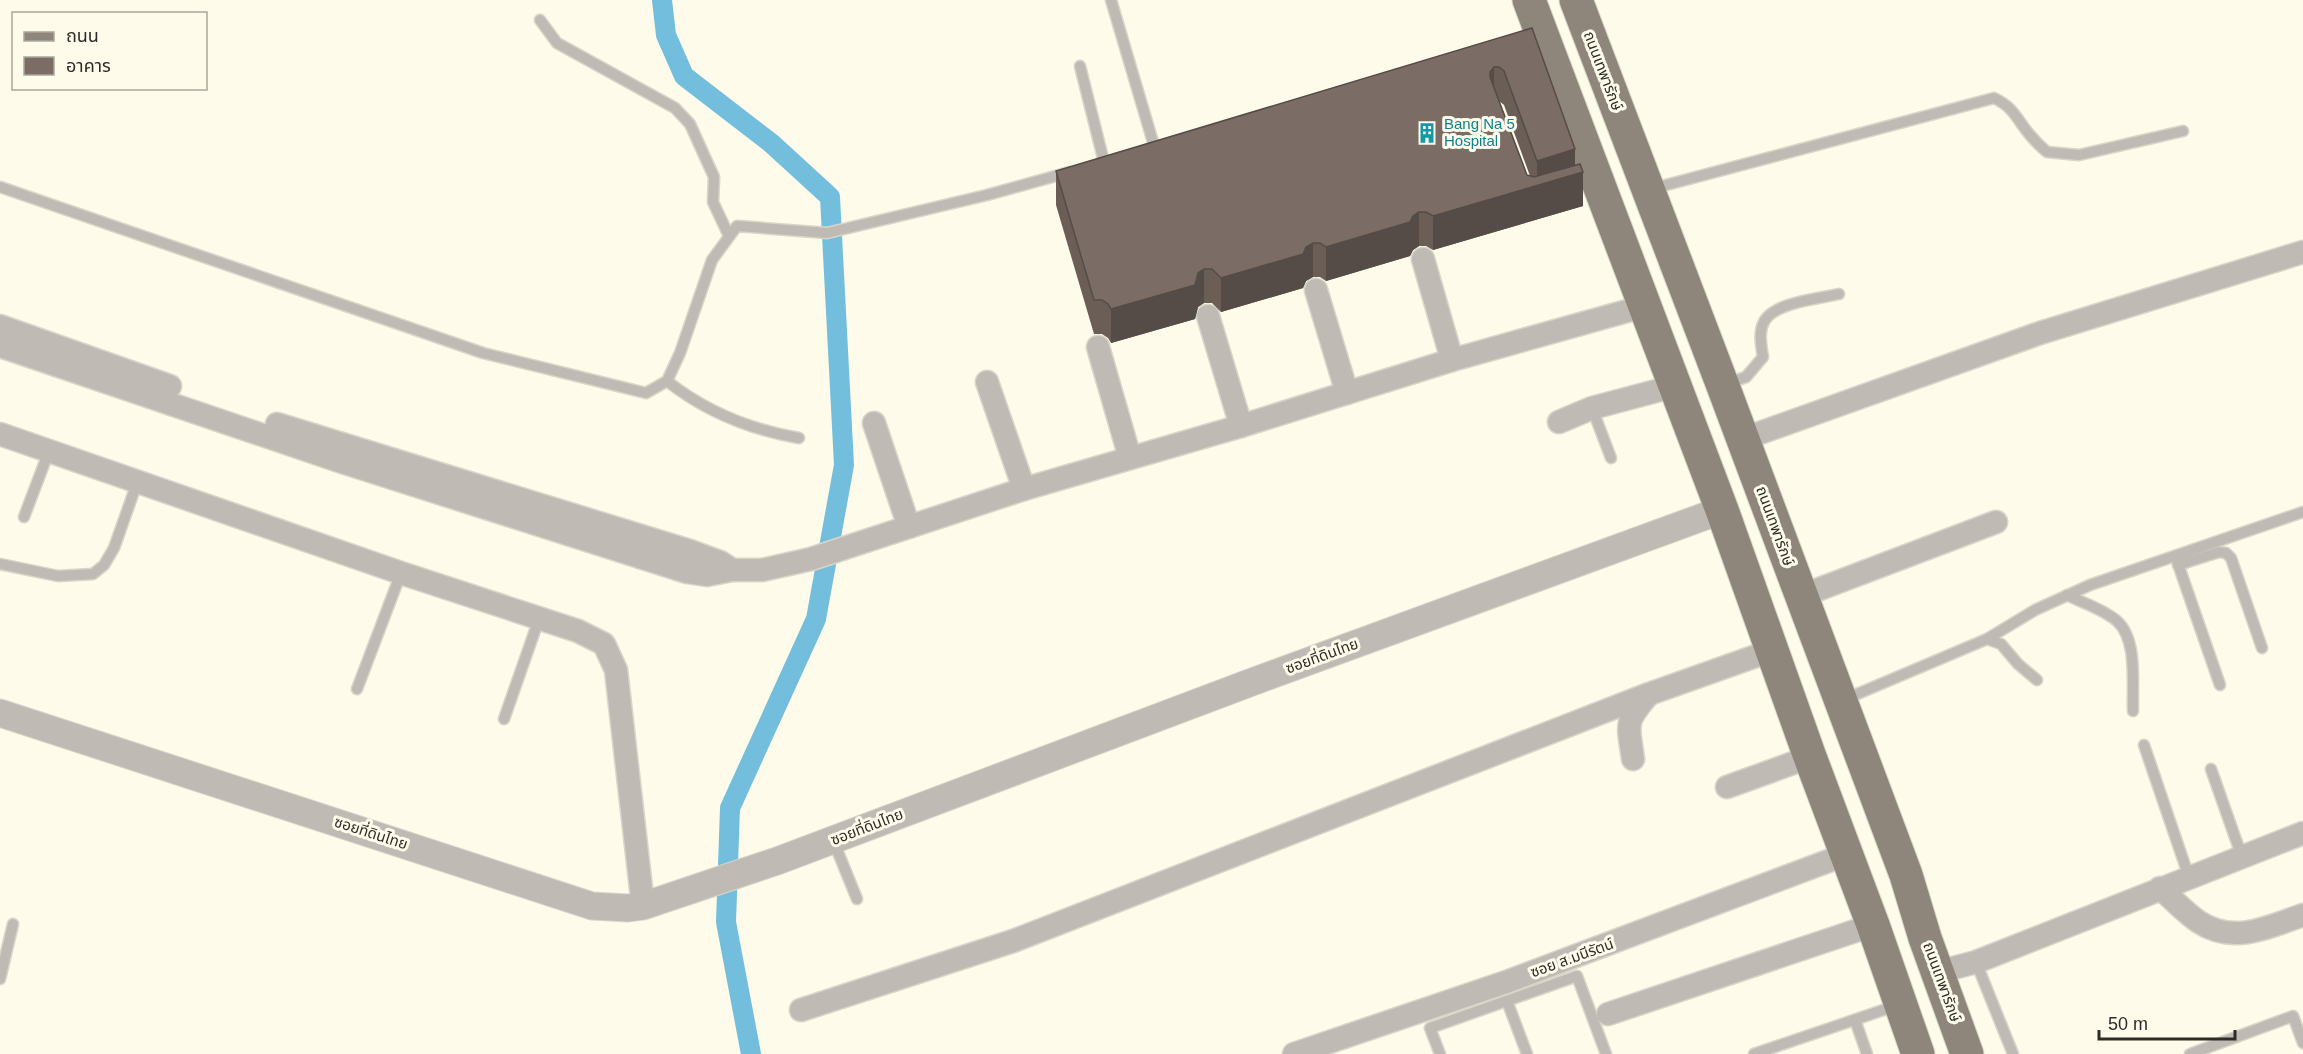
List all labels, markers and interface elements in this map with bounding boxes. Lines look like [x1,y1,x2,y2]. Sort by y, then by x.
legend [12,12,207,90]
text: ถนน [66,26,99,46]
street label: ถนนเทพารักษ์ [1581,29,1626,113]
text: อาคาร [66,56,111,76]
place label: Bang Na 5 Hospital [1444,115,1515,149]
building icon: Bang Na 5 Hospital [1415,121,1439,145]
street label: ถนนเทพารักษ์ [1753,484,1798,568]
street label: ซอยที่ดินไทย [1283,633,1360,677]
street label: ซอยที่ดินไทย [828,803,905,848]
street label: ซอยที่ดินไทย [332,811,411,852]
street label: ซอย ส.มนีรัตน์ [1528,935,1616,980]
street label: ถนนเทพารักษ์ [1920,940,1965,1024]
scale bar [2099,1003,2236,1041]
text: 50 m [2108,1014,2148,1034]

